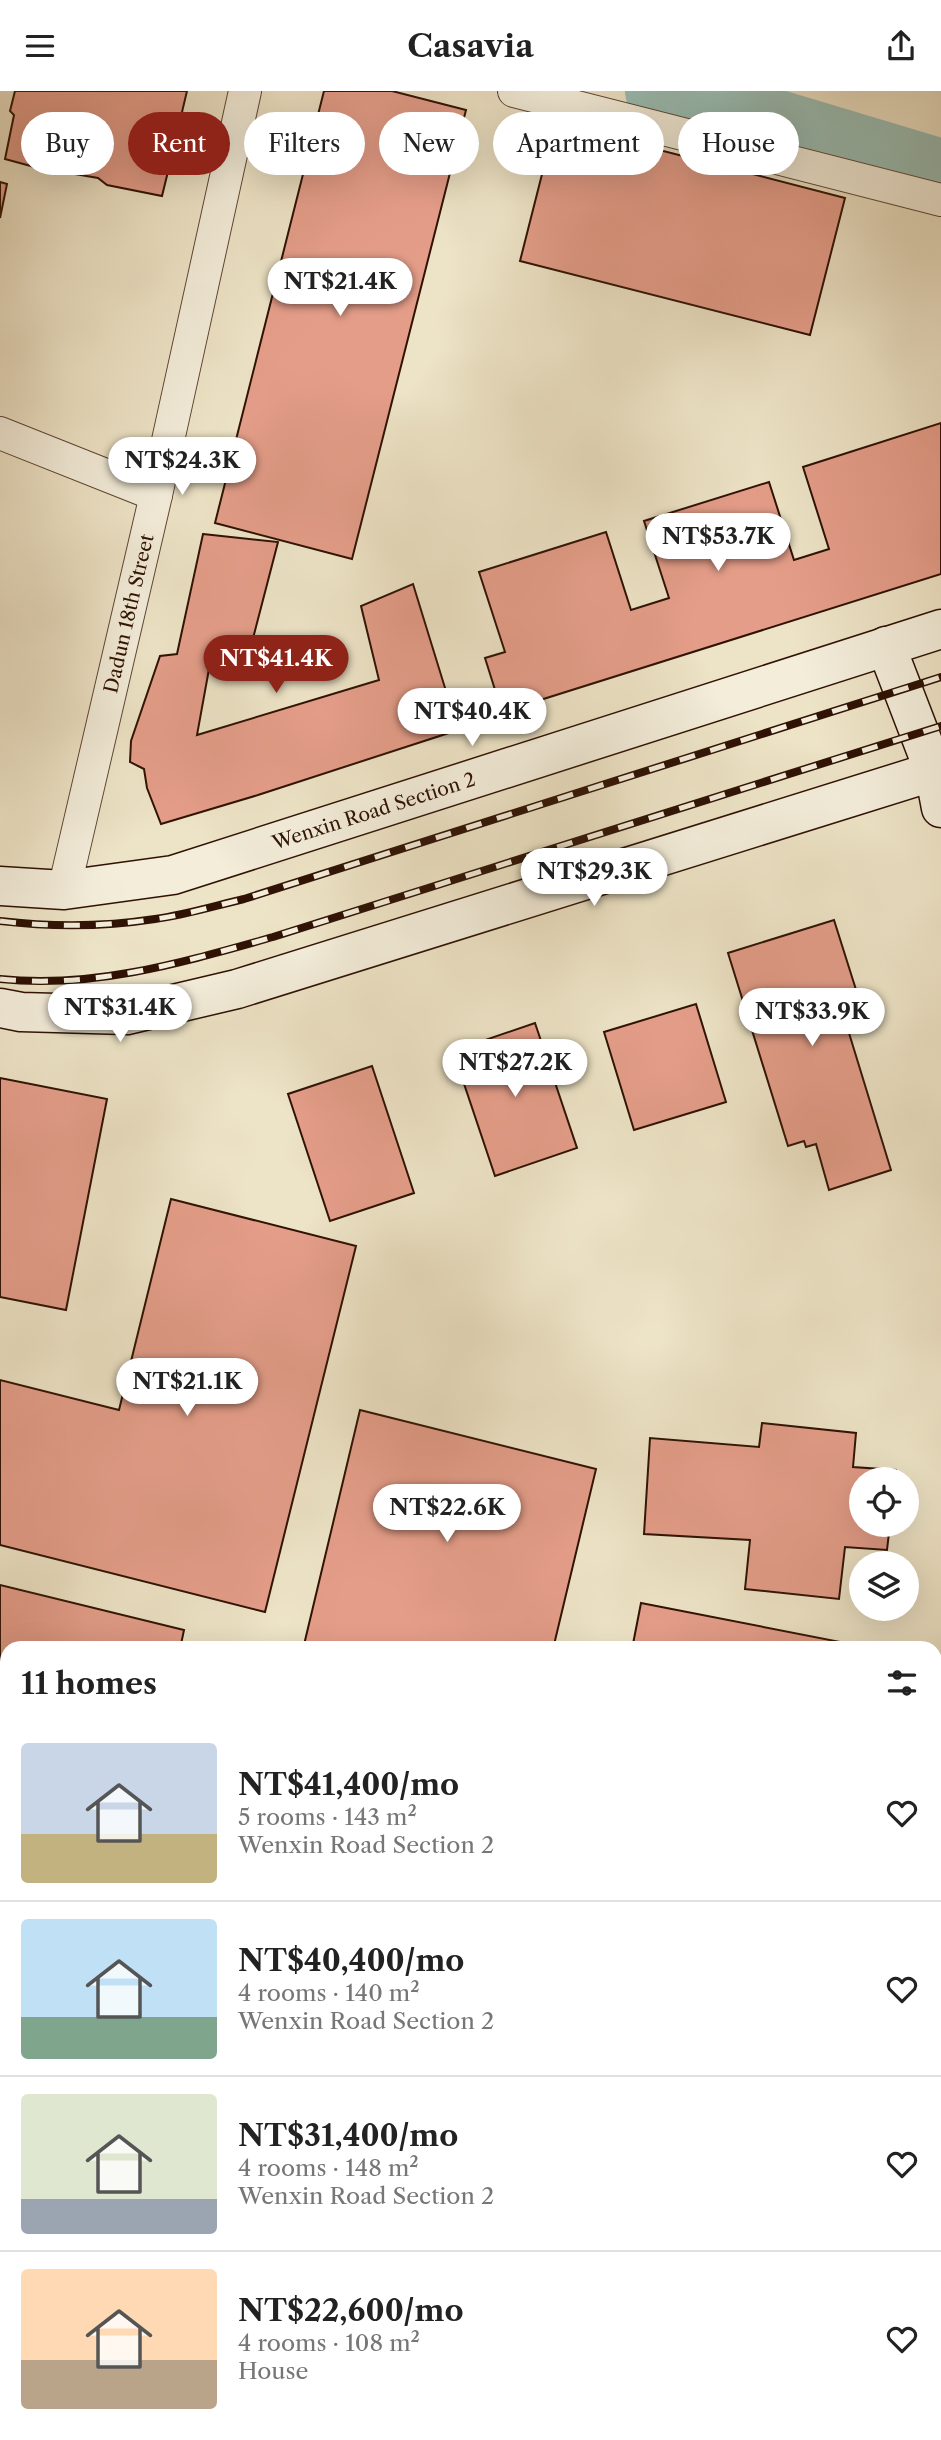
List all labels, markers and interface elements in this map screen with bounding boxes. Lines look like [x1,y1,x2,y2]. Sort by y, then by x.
text: Casavia [407,26,534,65]
icon: menu [21,27,59,65]
icon: share [882,27,920,65]
chip: Buy [21,112,114,175]
chip: Rent [128,112,230,175]
chip: Filters [244,112,365,175]
chip: New [379,112,479,175]
chip: Apartment [493,112,664,175]
chip: House [678,112,799,175]
pin: NT$21.4K [268,259,412,318]
text: NT$21.4K [284,267,396,295]
pin: NT$24.3K [110,437,254,497]
text: NT$24.3K [124,446,240,474]
pin: NT$53.7K [646,513,790,573]
text: NT$53.7K [662,522,774,550]
street label: Dadun 18th Street [99,531,159,695]
pin: NT$41.4K [204,635,348,695]
text: NT$41.4K [220,644,332,672]
pin: NT$40.4K [400,689,544,748]
text: NT$40.4K [414,697,530,725]
street label: Wenxin Road Section 2 [269,768,478,855]
pin: NT$29.3K [522,849,666,908]
text: NT$29.3K [537,857,651,885]
pin: NT$31.4K [48,985,192,1044]
pin: NT$33.9K [740,989,884,1048]
text: NT$31.4K [64,993,176,1021]
text: NT$33.9K [755,997,869,1025]
pin: NT$27.2K [443,1039,587,1099]
text: NT$27.2K [458,1048,572,1076]
pin: NT$21.1K [115,1359,259,1418]
text: NT$21.1K [132,1367,242,1395]
map controls [849,1467,919,1621]
button: locate [849,1467,919,1537]
pin: NT$22.6K [375,1485,519,1544]
text: NT$22.6K [389,1493,505,1521]
button: layers [849,1551,919,1621]
icon: filters [883,1664,921,1702]
text: 11 homes [21,1665,157,1702]
text: NT$41,400/mo [238,1766,459,1803]
icon: home [77,1771,161,1855]
icon: heart [883,1794,921,1832]
text: 5 rooms · 143 m² [238,1803,417,1831]
text: Wenxin Road Section 2 [238,1831,494,1859]
text: NT$40,400/mo [238,1942,464,1979]
icon: home [77,1947,161,2031]
icon: heart [883,1970,921,2008]
text: 4 rooms · 140 m² [238,1979,420,2007]
text: Wenxin Road Section 2 [238,2007,494,2035]
text: NT$31,400/mo [238,2117,458,2154]
icon: home [77,2122,161,2206]
icon: heart [883,2145,921,2183]
text: 4 rooms · 148 m² [238,2154,419,2182]
text: Wenxin Road Section 2 [238,2182,494,2210]
text: NT$22,600/mo [238,2292,463,2329]
icon: home [77,2297,161,2381]
icon: heart [883,2320,921,2358]
text: 4 rooms · 108 m² [238,2329,420,2357]
text: House [238,2357,308,2385]

